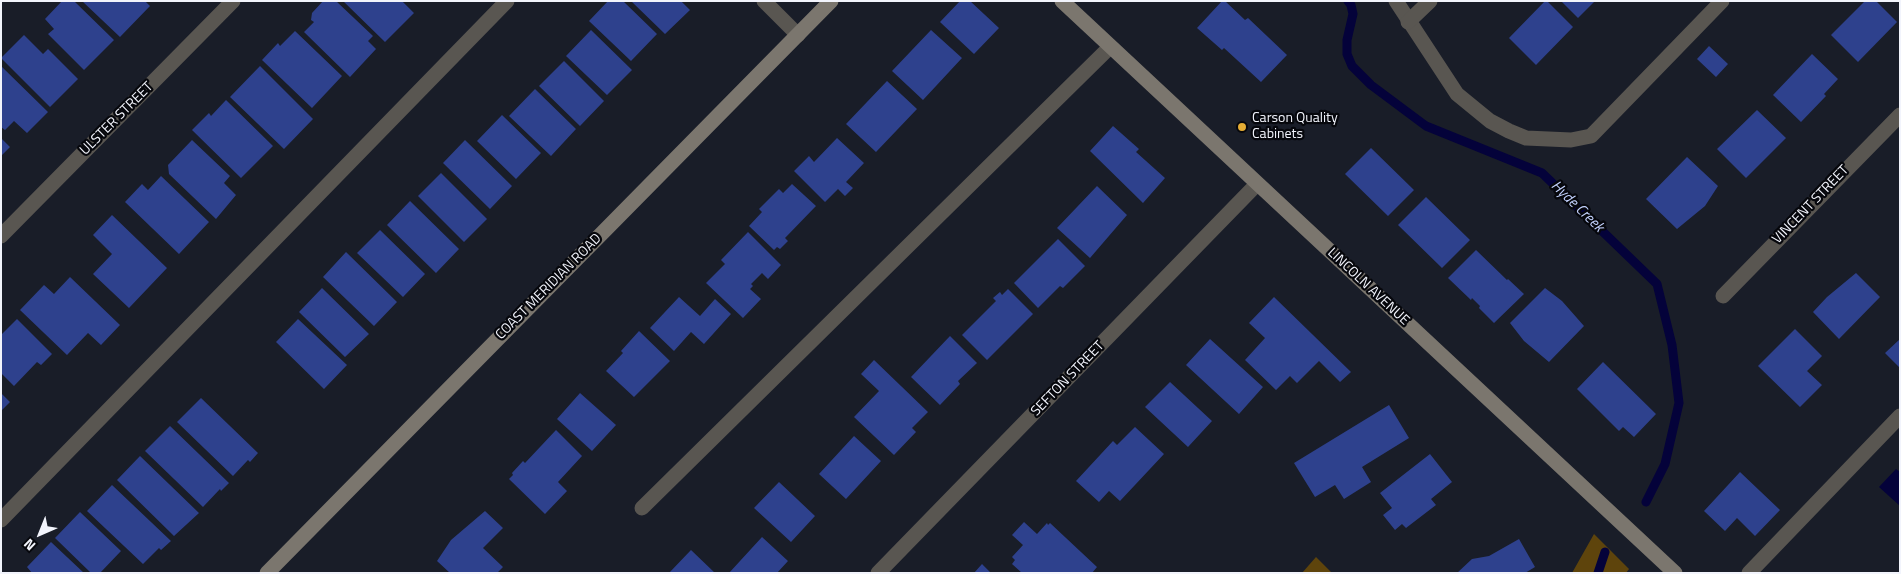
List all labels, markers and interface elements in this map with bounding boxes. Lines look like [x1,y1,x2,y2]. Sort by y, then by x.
street label: ULSTER STREET [77,79,157,159]
place label: Carson Quality Cabinets [1252,111,1338,144]
marker: Carson Quality Cabinets [1236,121,1248,133]
street label: VINCENT STREET [1769,162,1853,248]
water label: Hyde Creek [1547,177,1607,237]
street label: COAST MERIDIAN ROAD [493,231,605,343]
street label: LINCOLN AVENUE [1324,245,1412,329]
street label: SEFTON STREET [1028,338,1108,420]
north arrow [15,509,65,559]
text: N [18,534,40,556]

